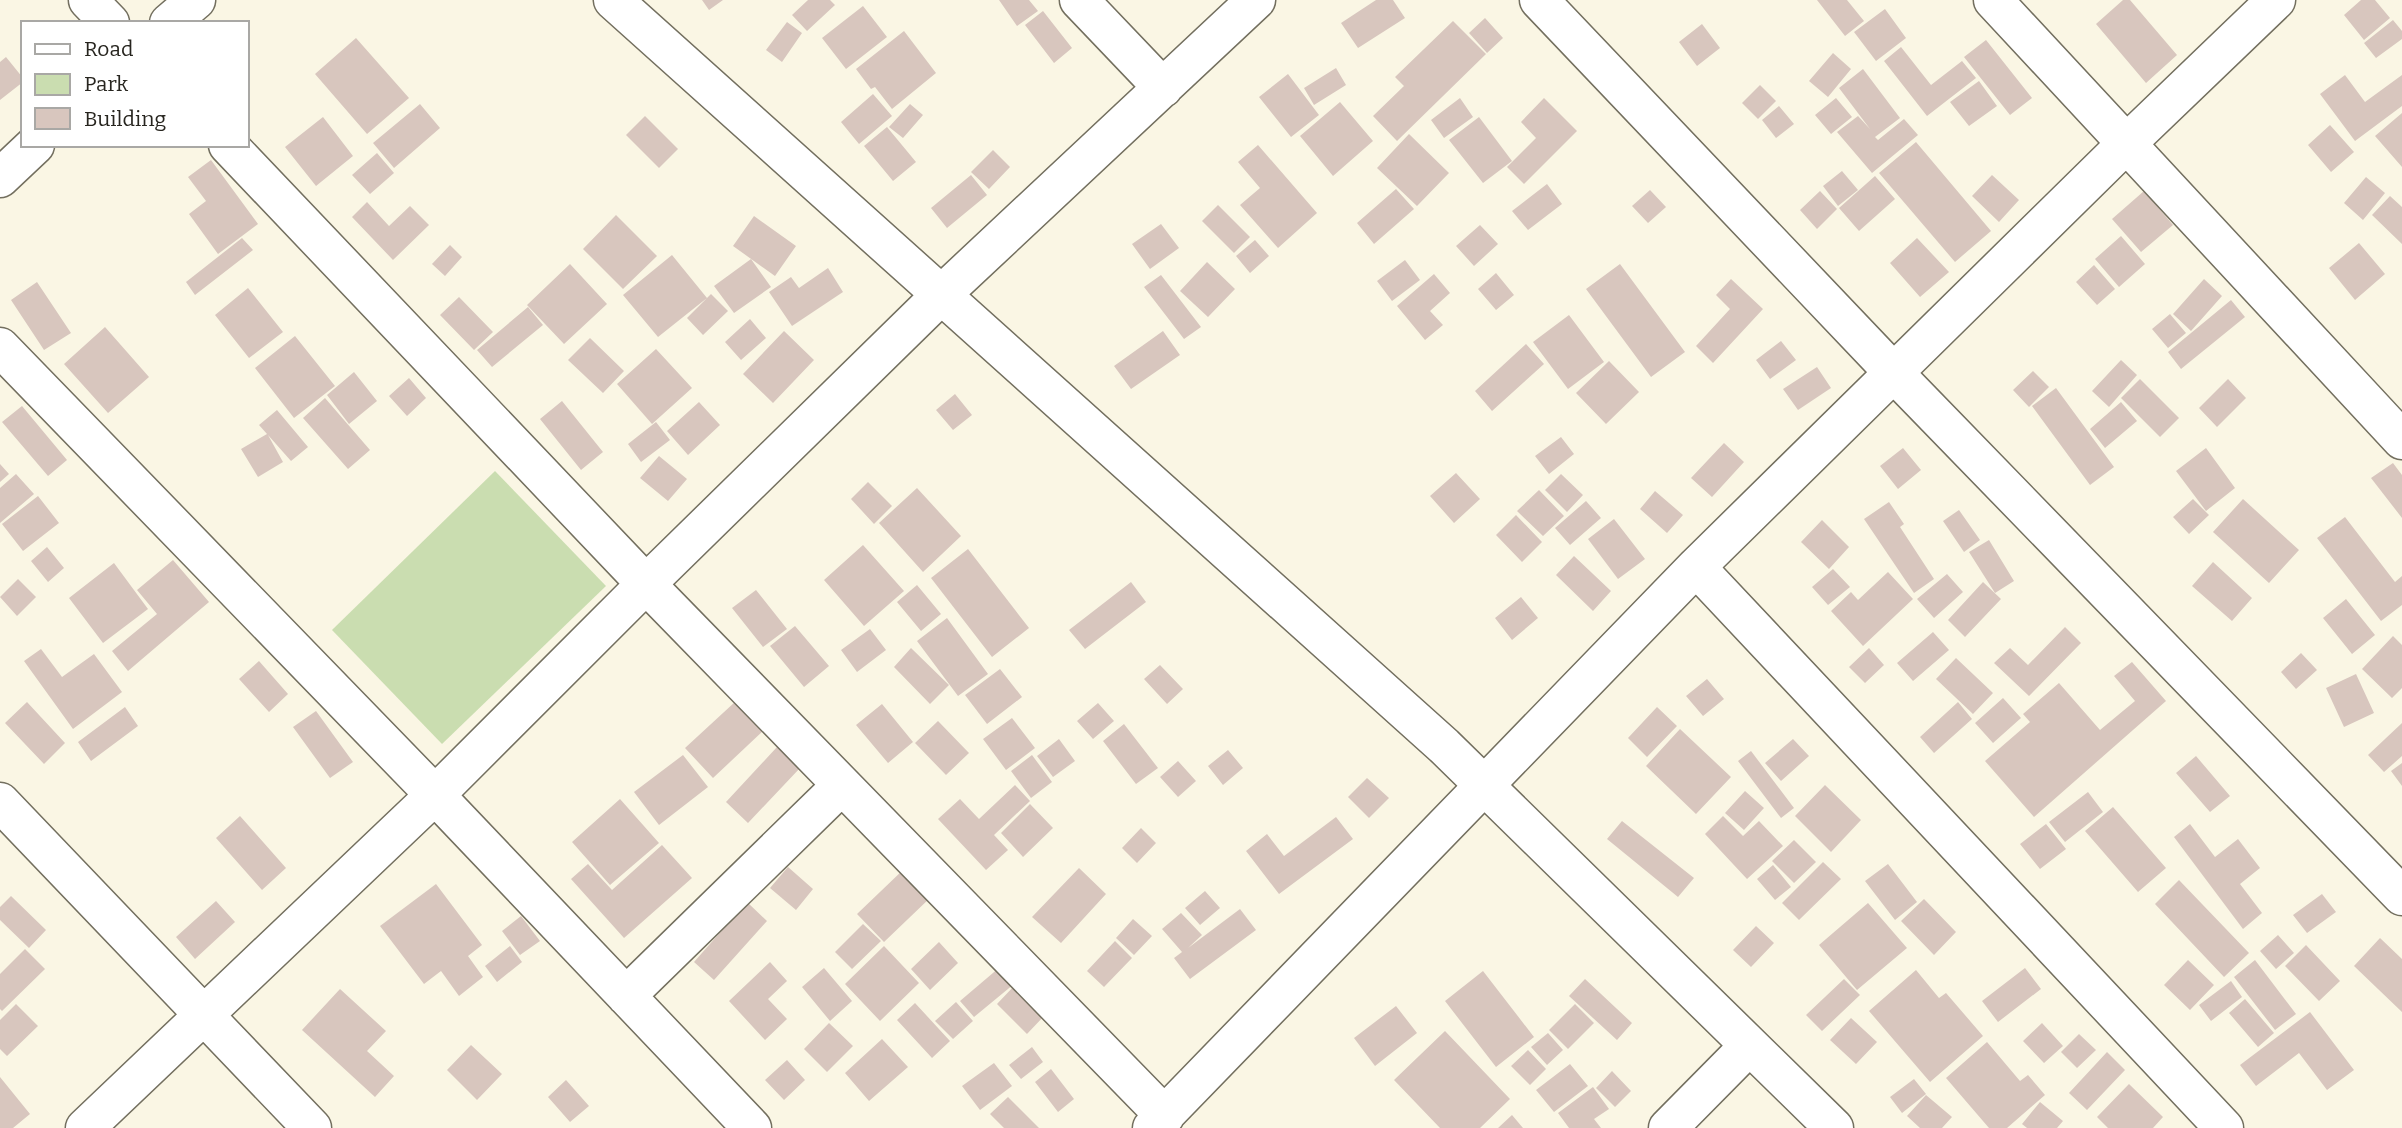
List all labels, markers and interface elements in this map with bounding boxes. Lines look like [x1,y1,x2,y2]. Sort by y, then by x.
legend [21,21,248,147]
text: Road [84,36,133,62]
text: Park [84,71,128,97]
text: Building [84,106,167,132]

